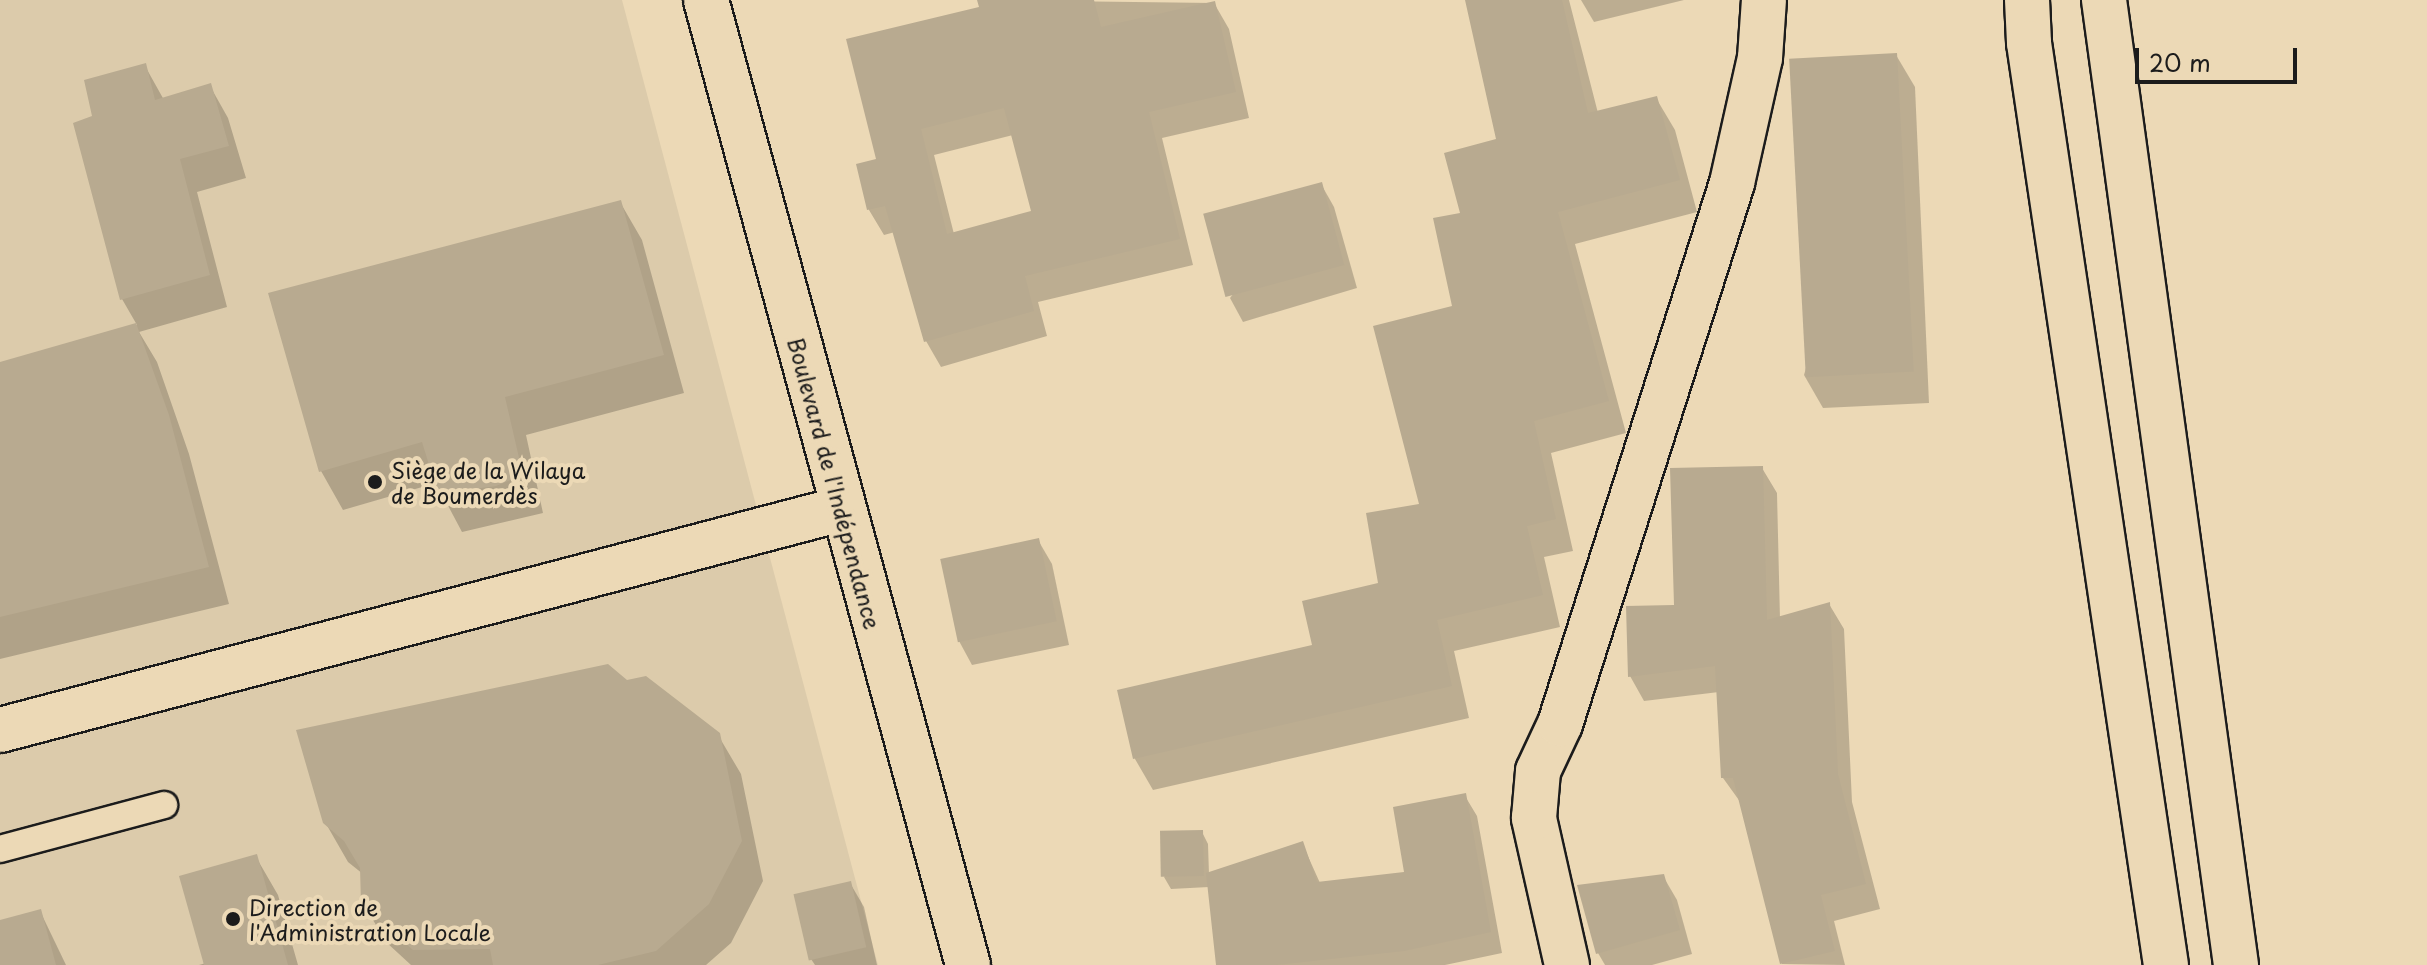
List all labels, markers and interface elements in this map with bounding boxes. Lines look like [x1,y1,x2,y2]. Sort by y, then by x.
scale bar [2139,32,2301,82]
text: 20 m [2149,44,2211,80]
street label: Boulevard de l'Indépendance [783,334,887,632]
place label: Siège de la Wilaya de Boumerdès [391,456,588,508]
marker: Siège de la Wilaya de Boumerdès [366,473,384,491]
place label: Direction de l'Administration Locale [249,893,491,944]
marker: Direction de l'Administration Locale [224,910,242,928]

